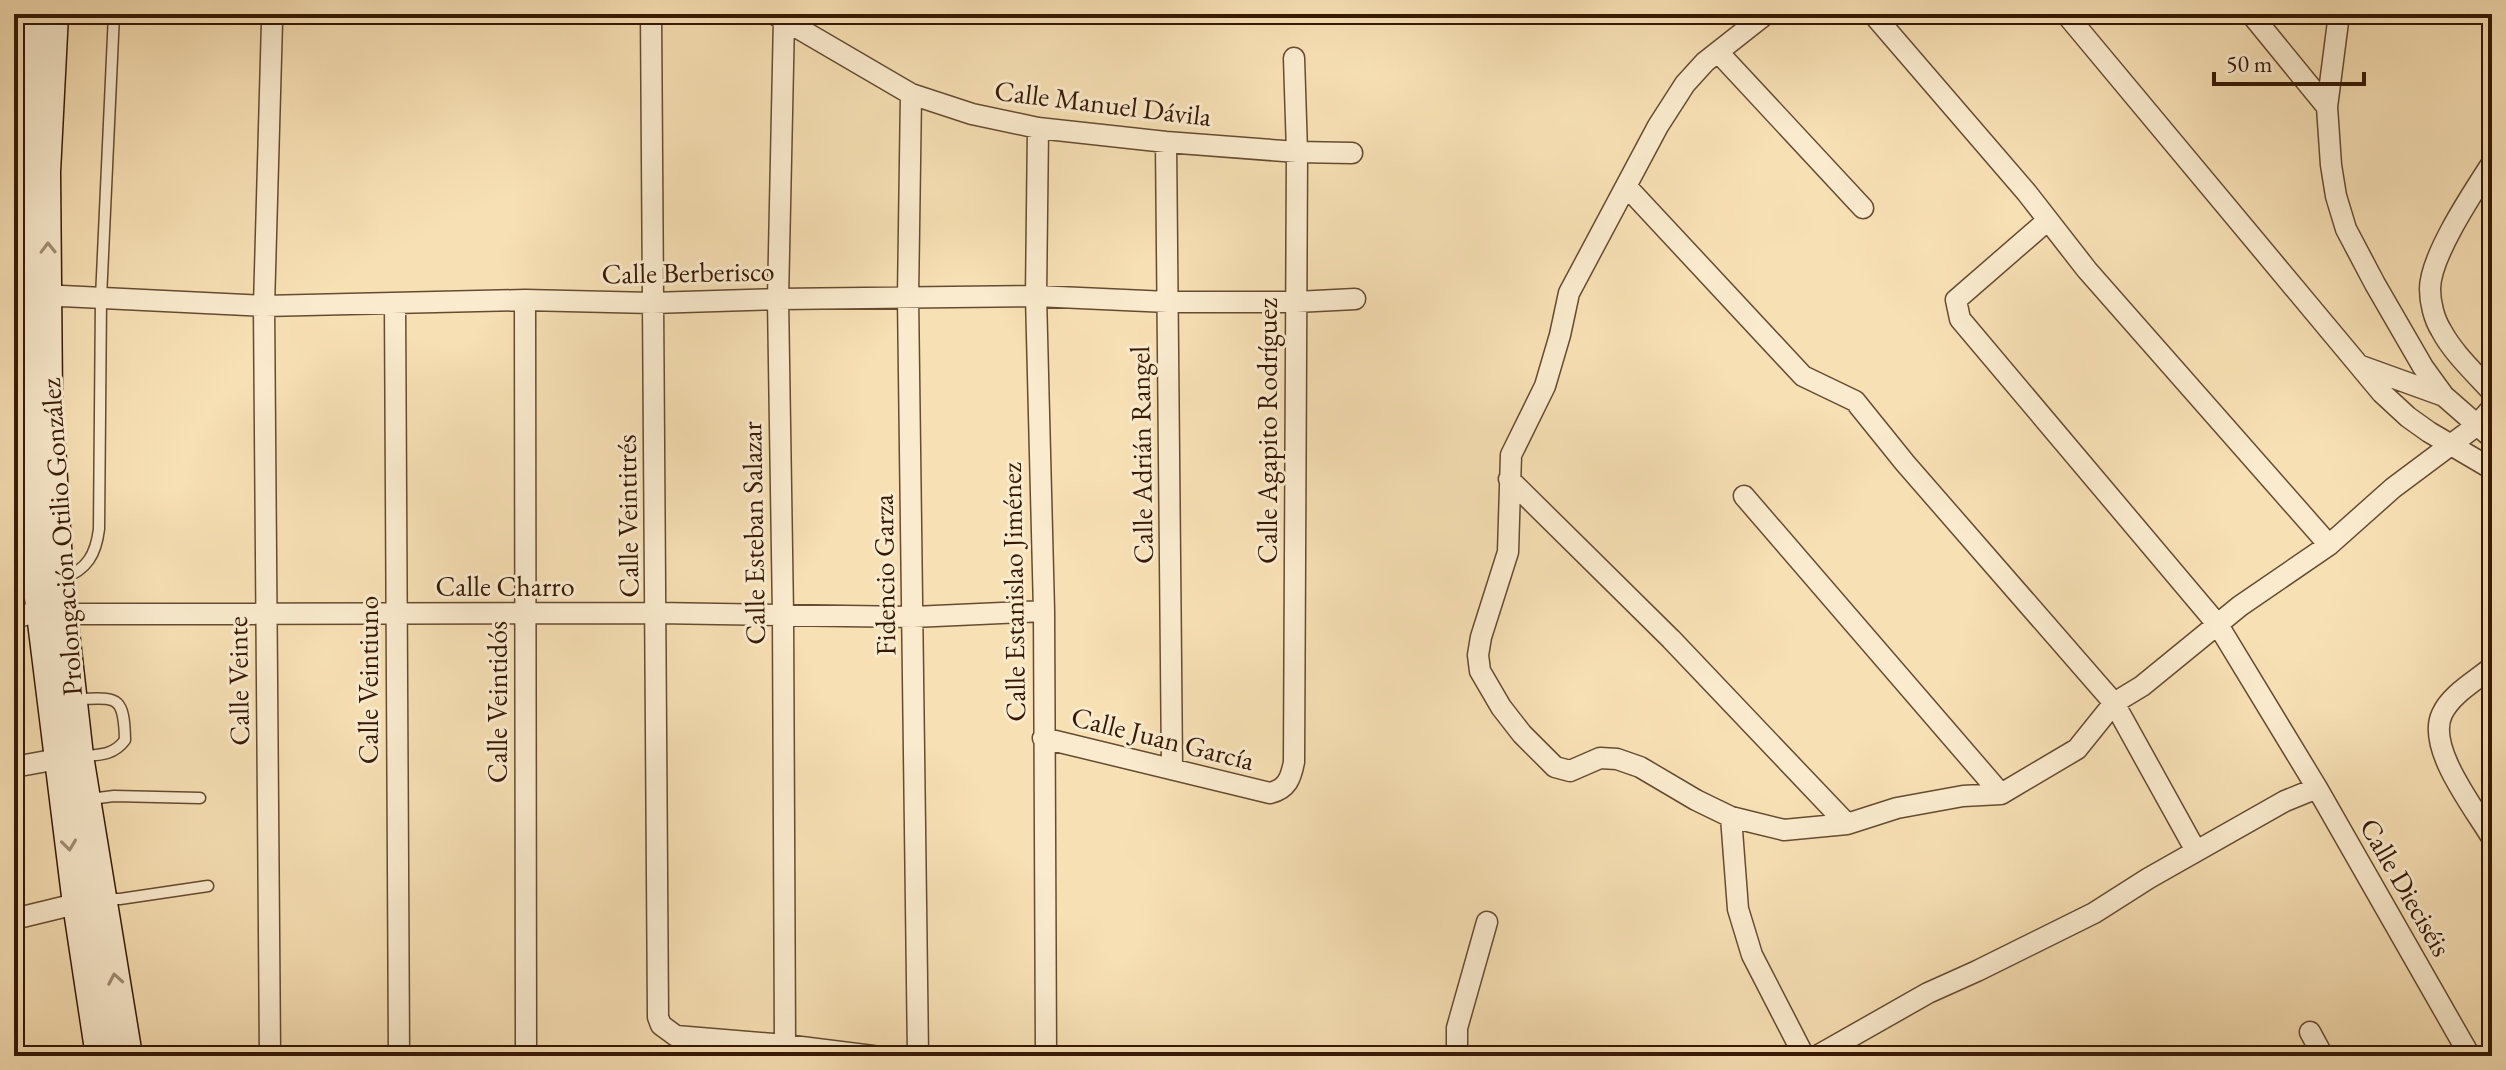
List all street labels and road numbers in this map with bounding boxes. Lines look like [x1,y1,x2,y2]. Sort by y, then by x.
street label: Calle Manuel Dávila [992,72,1214,134]
street label: Calle Berberisco [601,252,775,292]
street label: Calle Agapito Rodríguez [1249,298,1285,564]
street label: Calle Adrián Rangel [1121,345,1161,564]
street label: Prolongación Otilio González [32,376,90,697]
street label: Calle Esteban Salazar [733,420,773,645]
street label: Calle Veintitrés [608,434,646,598]
street label: Calle Estanislao Jiménez [993,462,1033,722]
street label: Fidencio Garza [865,493,903,656]
street label: Calle Charro [435,568,575,604]
street label: Calle Veintiuno [350,596,386,764]
street label: Calle Veinte [219,616,257,746]
street label: Calle Veintidós [479,621,515,783]
street label: Calle Juan García [1068,698,1259,778]
street label: Calle Dieciséis [2352,811,2460,963]

